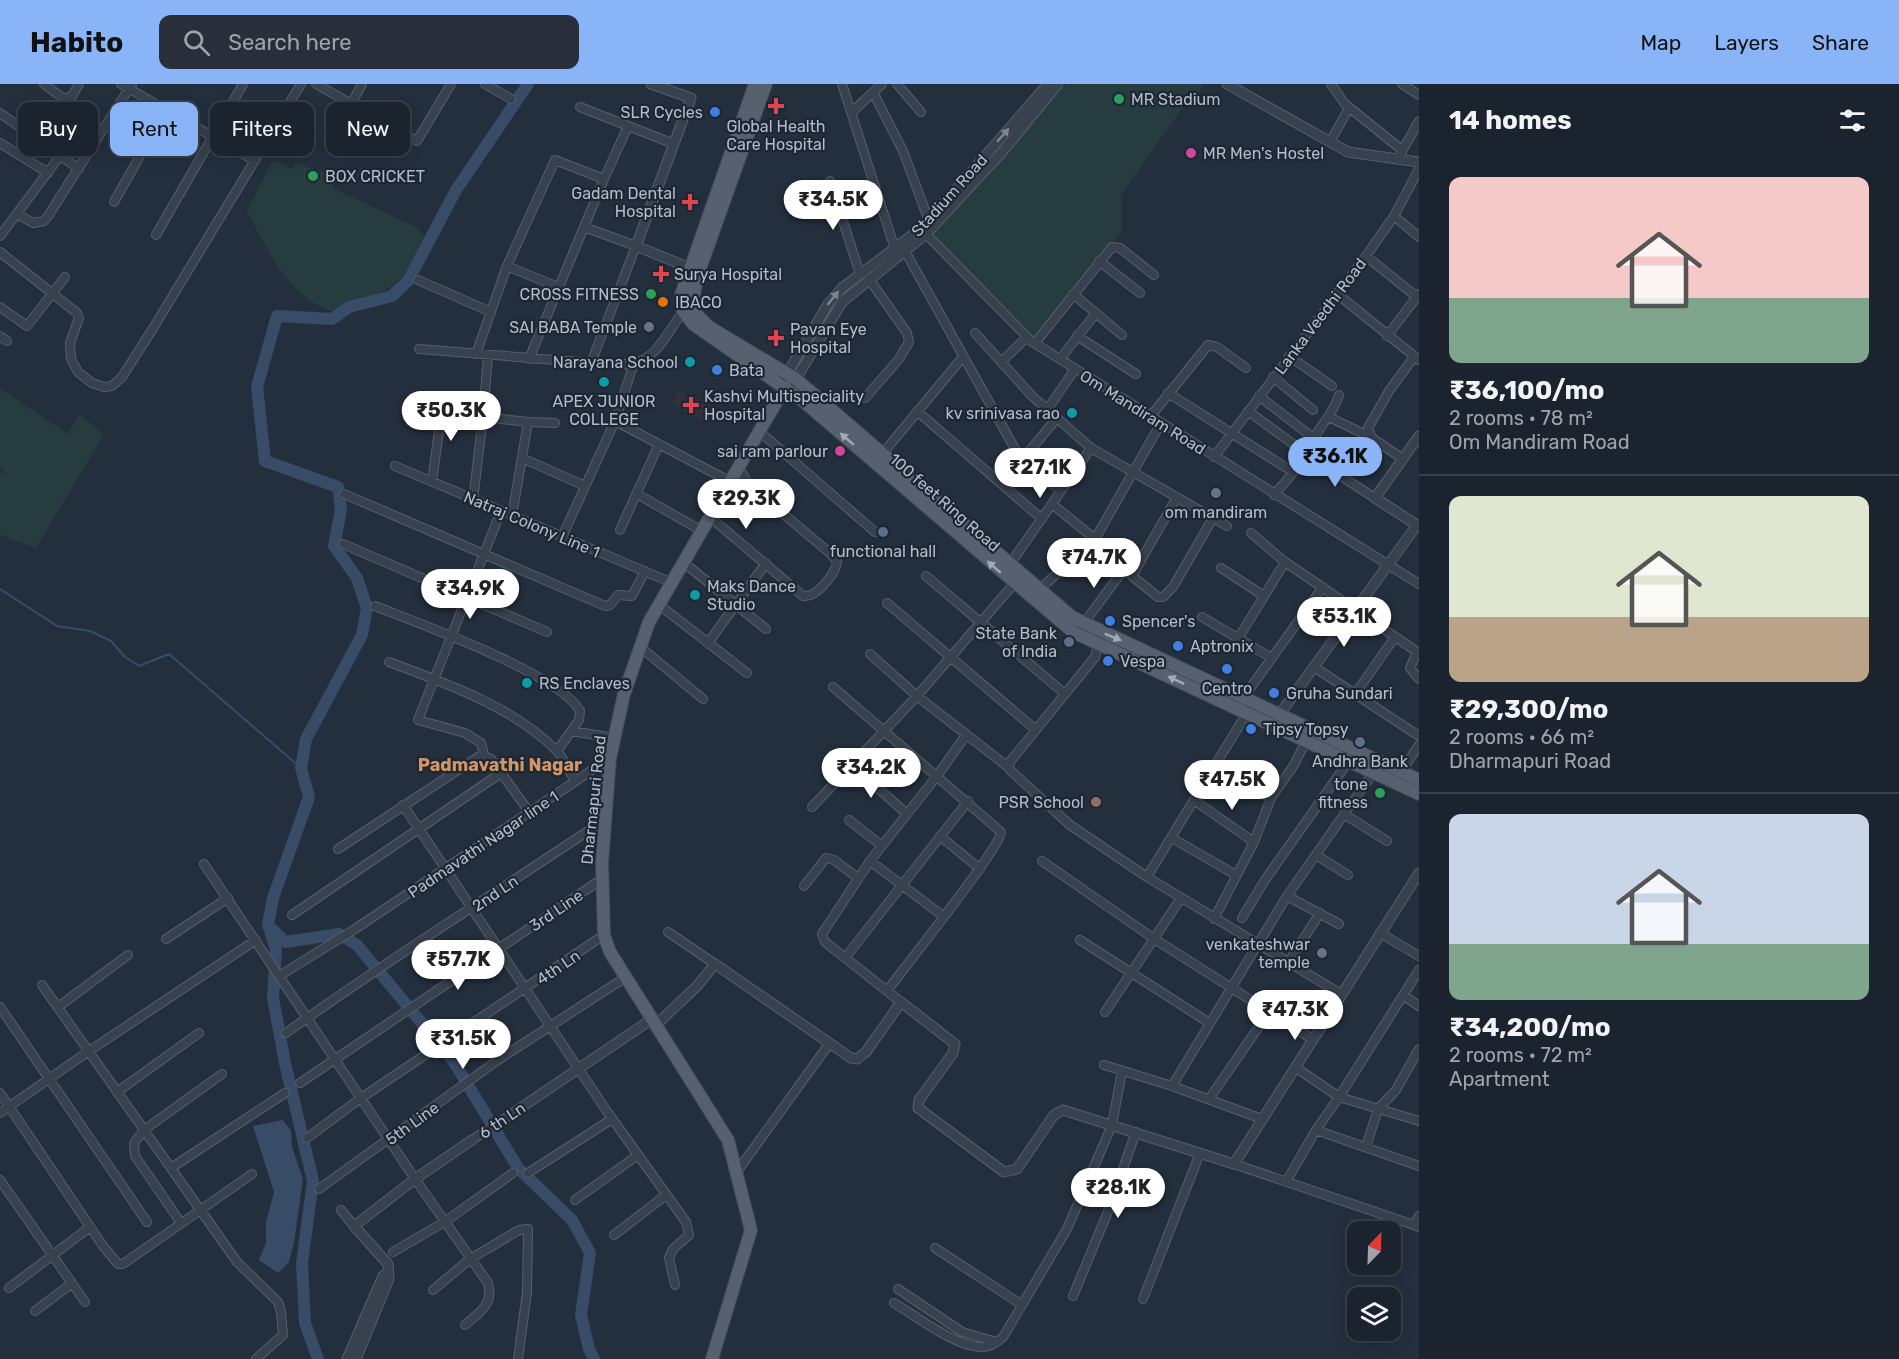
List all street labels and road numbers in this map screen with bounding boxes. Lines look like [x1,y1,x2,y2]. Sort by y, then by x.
street label: Stadium Road [907,150,991,240]
street label: Lanka Veedhi Road [1271,254,1370,378]
street label: Om Mandiram Road [1076,366,1209,459]
street label: 100 feet Ring Road [886,449,1004,556]
street label: Natraj Colony Line 1 [461,487,603,562]
street label: Dharmapuri Road [577,735,610,866]
street label: Padmavathi Nagar line 1 [404,787,562,902]
street label: 2nd Ln [469,871,522,916]
street label: 3rd Line [526,886,587,935]
street label: 4th Ln [533,946,584,989]
street label: 5th Line [382,1098,443,1149]
street label: 6 th Ln [475,1098,529,1143]

